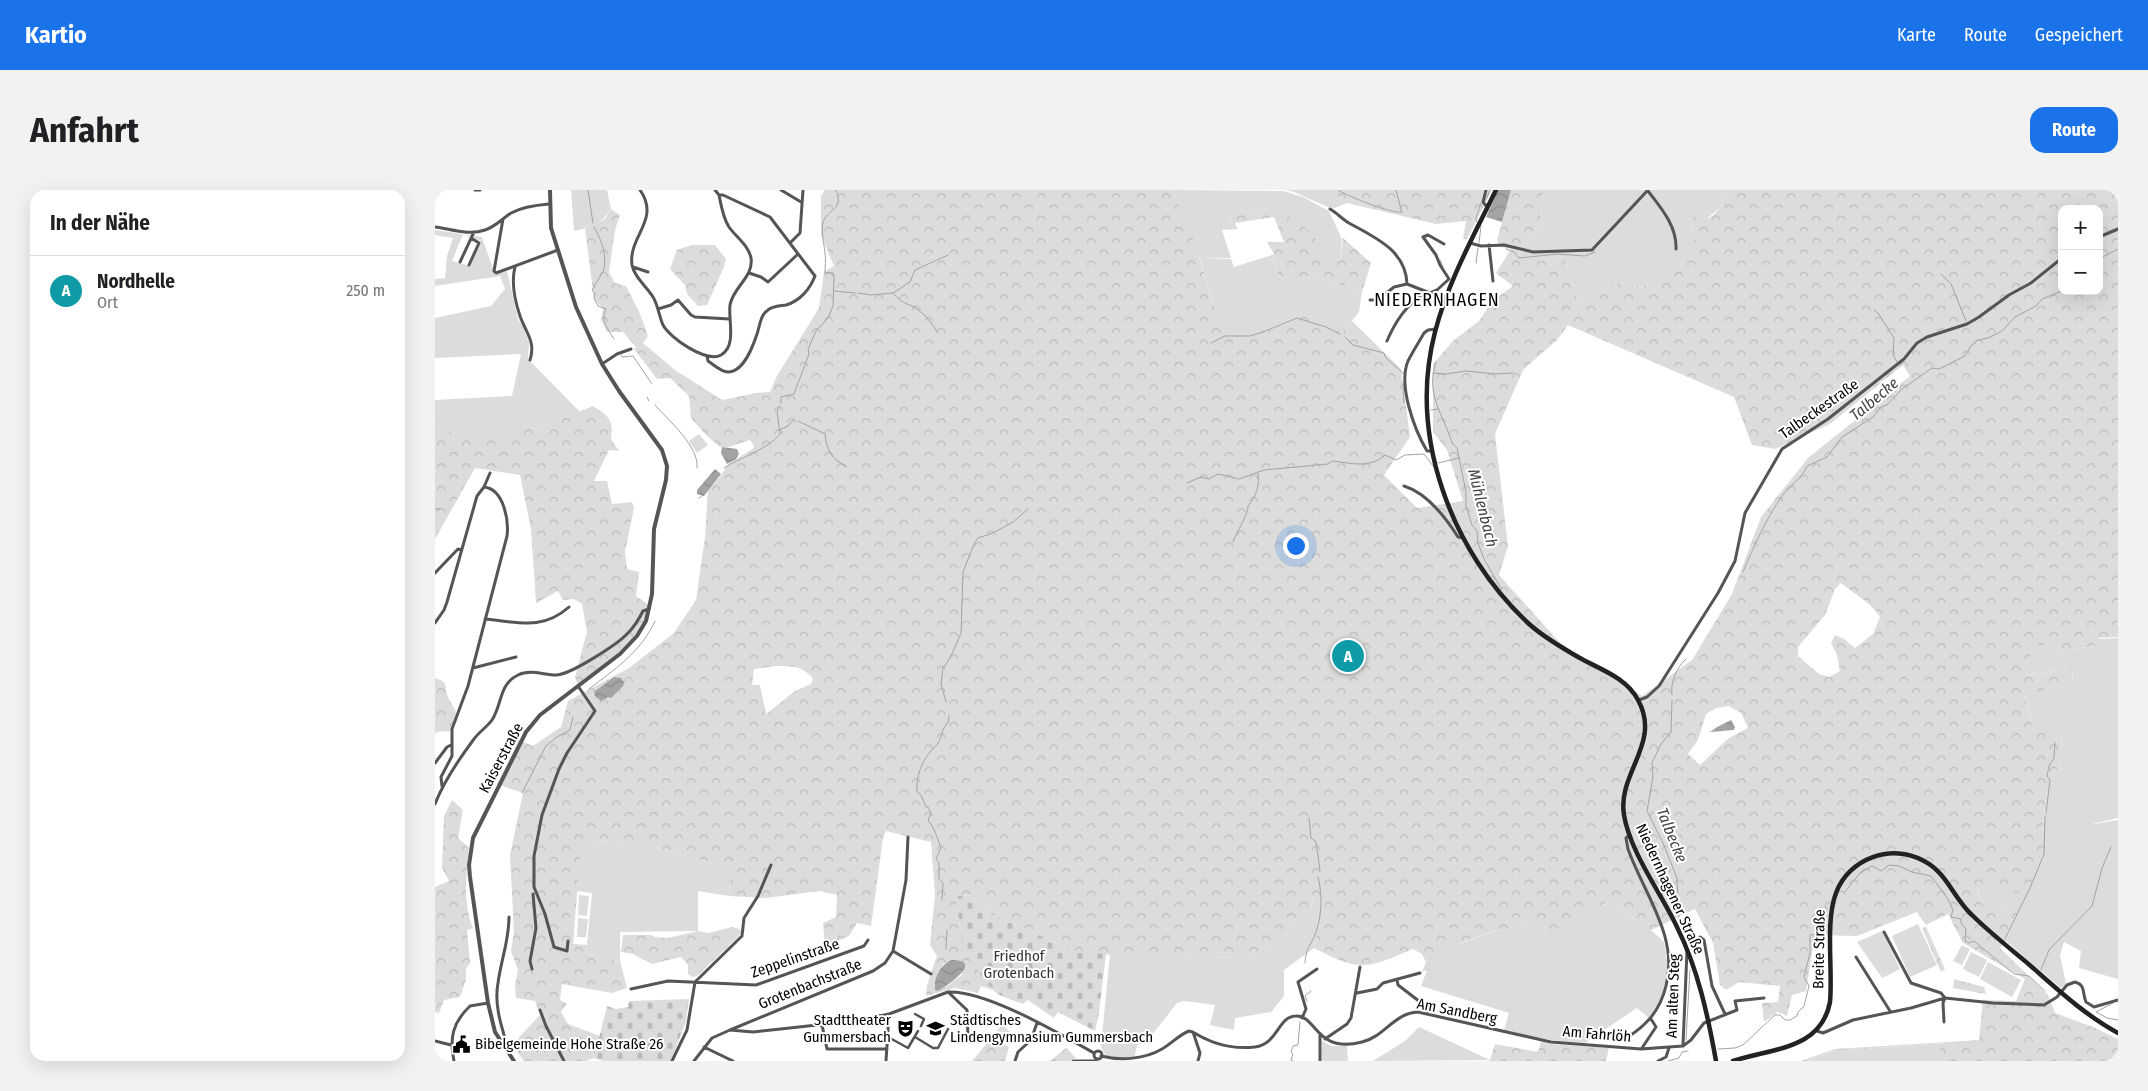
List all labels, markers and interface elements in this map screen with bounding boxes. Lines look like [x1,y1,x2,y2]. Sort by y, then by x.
text: Kartio [25,21,87,49]
text: Karte [1897,24,1936,46]
text: Route [1964,24,2007,46]
text: Gespeichert [2035,24,2123,46]
button: Route [2030,107,2118,153]
text: Anfahrt [30,109,139,151]
map controls [2058,205,2103,295]
button: + [2058,205,2103,250]
text: In der Nähe [50,210,150,236]
button: − [2058,250,2103,295]
text: Nordhelle [97,270,175,293]
text: A [62,281,70,300]
text: 250 m [346,281,385,300]
district label: NIEDERNHAGEN [1374,289,1500,311]
text: Ort [97,293,118,312]
water label: Talbecke [1846,373,1902,425]
street label: Talbeckestraße [1776,375,1862,443]
water label: Mühlenbach [1464,467,1502,549]
your location [1283,533,1309,559]
pin: A [1332,637,1364,675]
street label: Kaiserstraße [475,720,527,796]
water label: Talbecke [1652,805,1692,866]
street label: Niedernhagener Straße [1632,821,1708,957]
street label: Breite Straße [1809,909,1829,989]
street label: Zeppelinstraße [749,935,841,981]
park label: Friedhof Grotenbach [984,947,1054,982]
street label: Am alten Steg [1663,954,1683,1038]
street label: Grotenbachstraße [756,955,864,1013]
street label: Am Sandberg [1415,994,1499,1028]
place label: Stadttheater Gummersbach [803,1011,892,1046]
place label: Städtisches Lindengymnasium Gummersbach [950,1011,1153,1046]
theatre icon: Stadttheater Gummersbach [895,1019,915,1039]
school or university icon: Städtisches Lindengymnasium Gummersbach [926,1019,946,1039]
street label: Am Fahrlöh [1562,1022,1632,1046]
public building icon: Bibelgemeinde Hohe Straße 26 [451,1034,471,1054]
place label: Bibelgemeinde Hohe Straße 26 [475,1035,663,1053]

